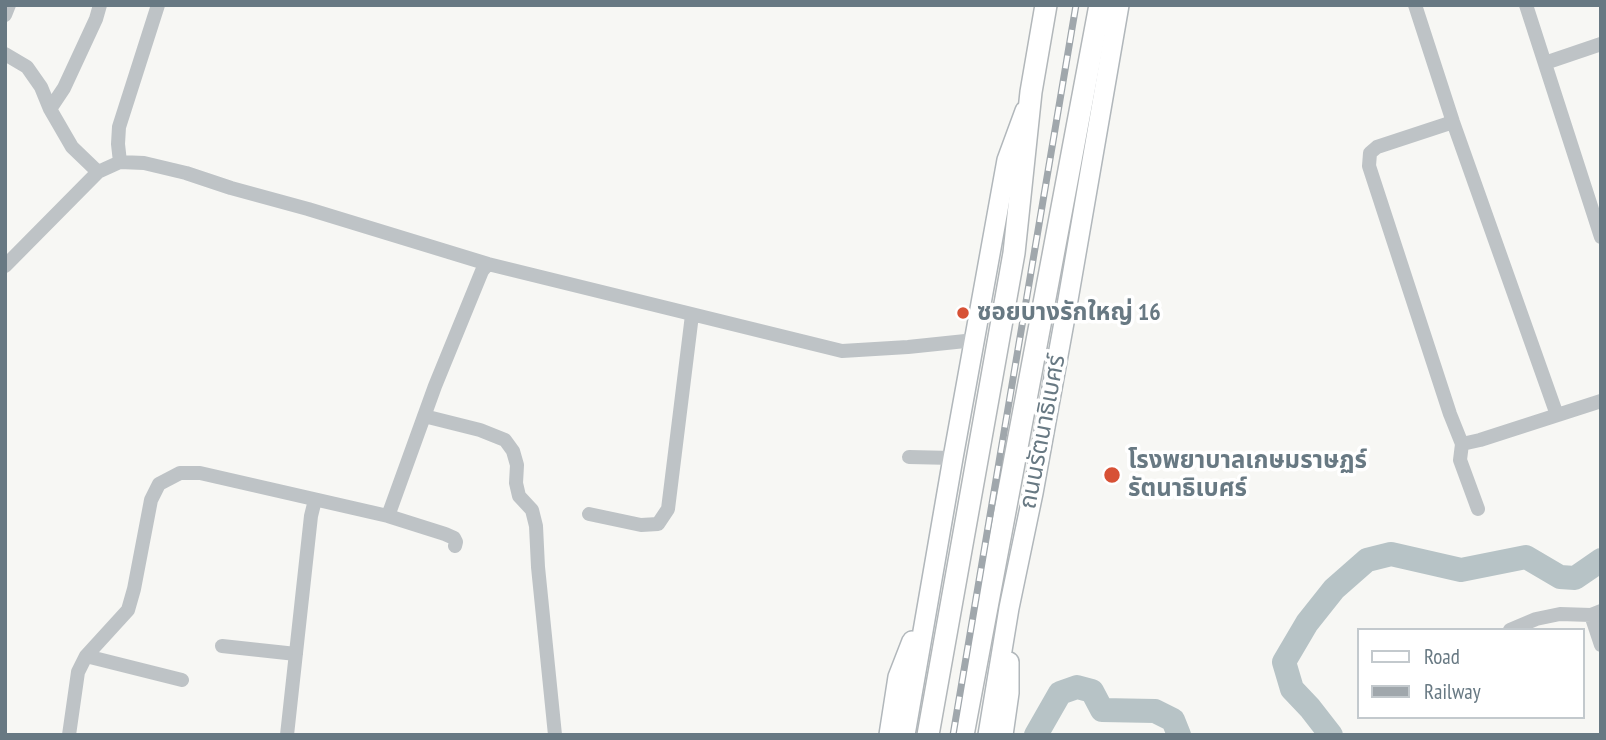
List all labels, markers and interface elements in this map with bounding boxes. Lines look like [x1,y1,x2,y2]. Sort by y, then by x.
place label: ซอยบางรักใหญ่ 16 [977,299,1161,327]
marker: ซอยบางรักใหญ่ 16 [955,305,971,321]
street label: ถนนรัตนาธิเบศร์ [1014,352,1072,512]
place label: โรงพยาบาลเกษมราษฏร์ รัตนาธิเบศร์ [1128,447,1367,503]
marker: โรงพยาบาลเกษมราษฏร์ รัตนาธิเบศร์ [1102,465,1122,485]
legend [1358,628,1585,719]
text: Road [1424,643,1460,670]
text: Railway [1424,678,1481,705]

